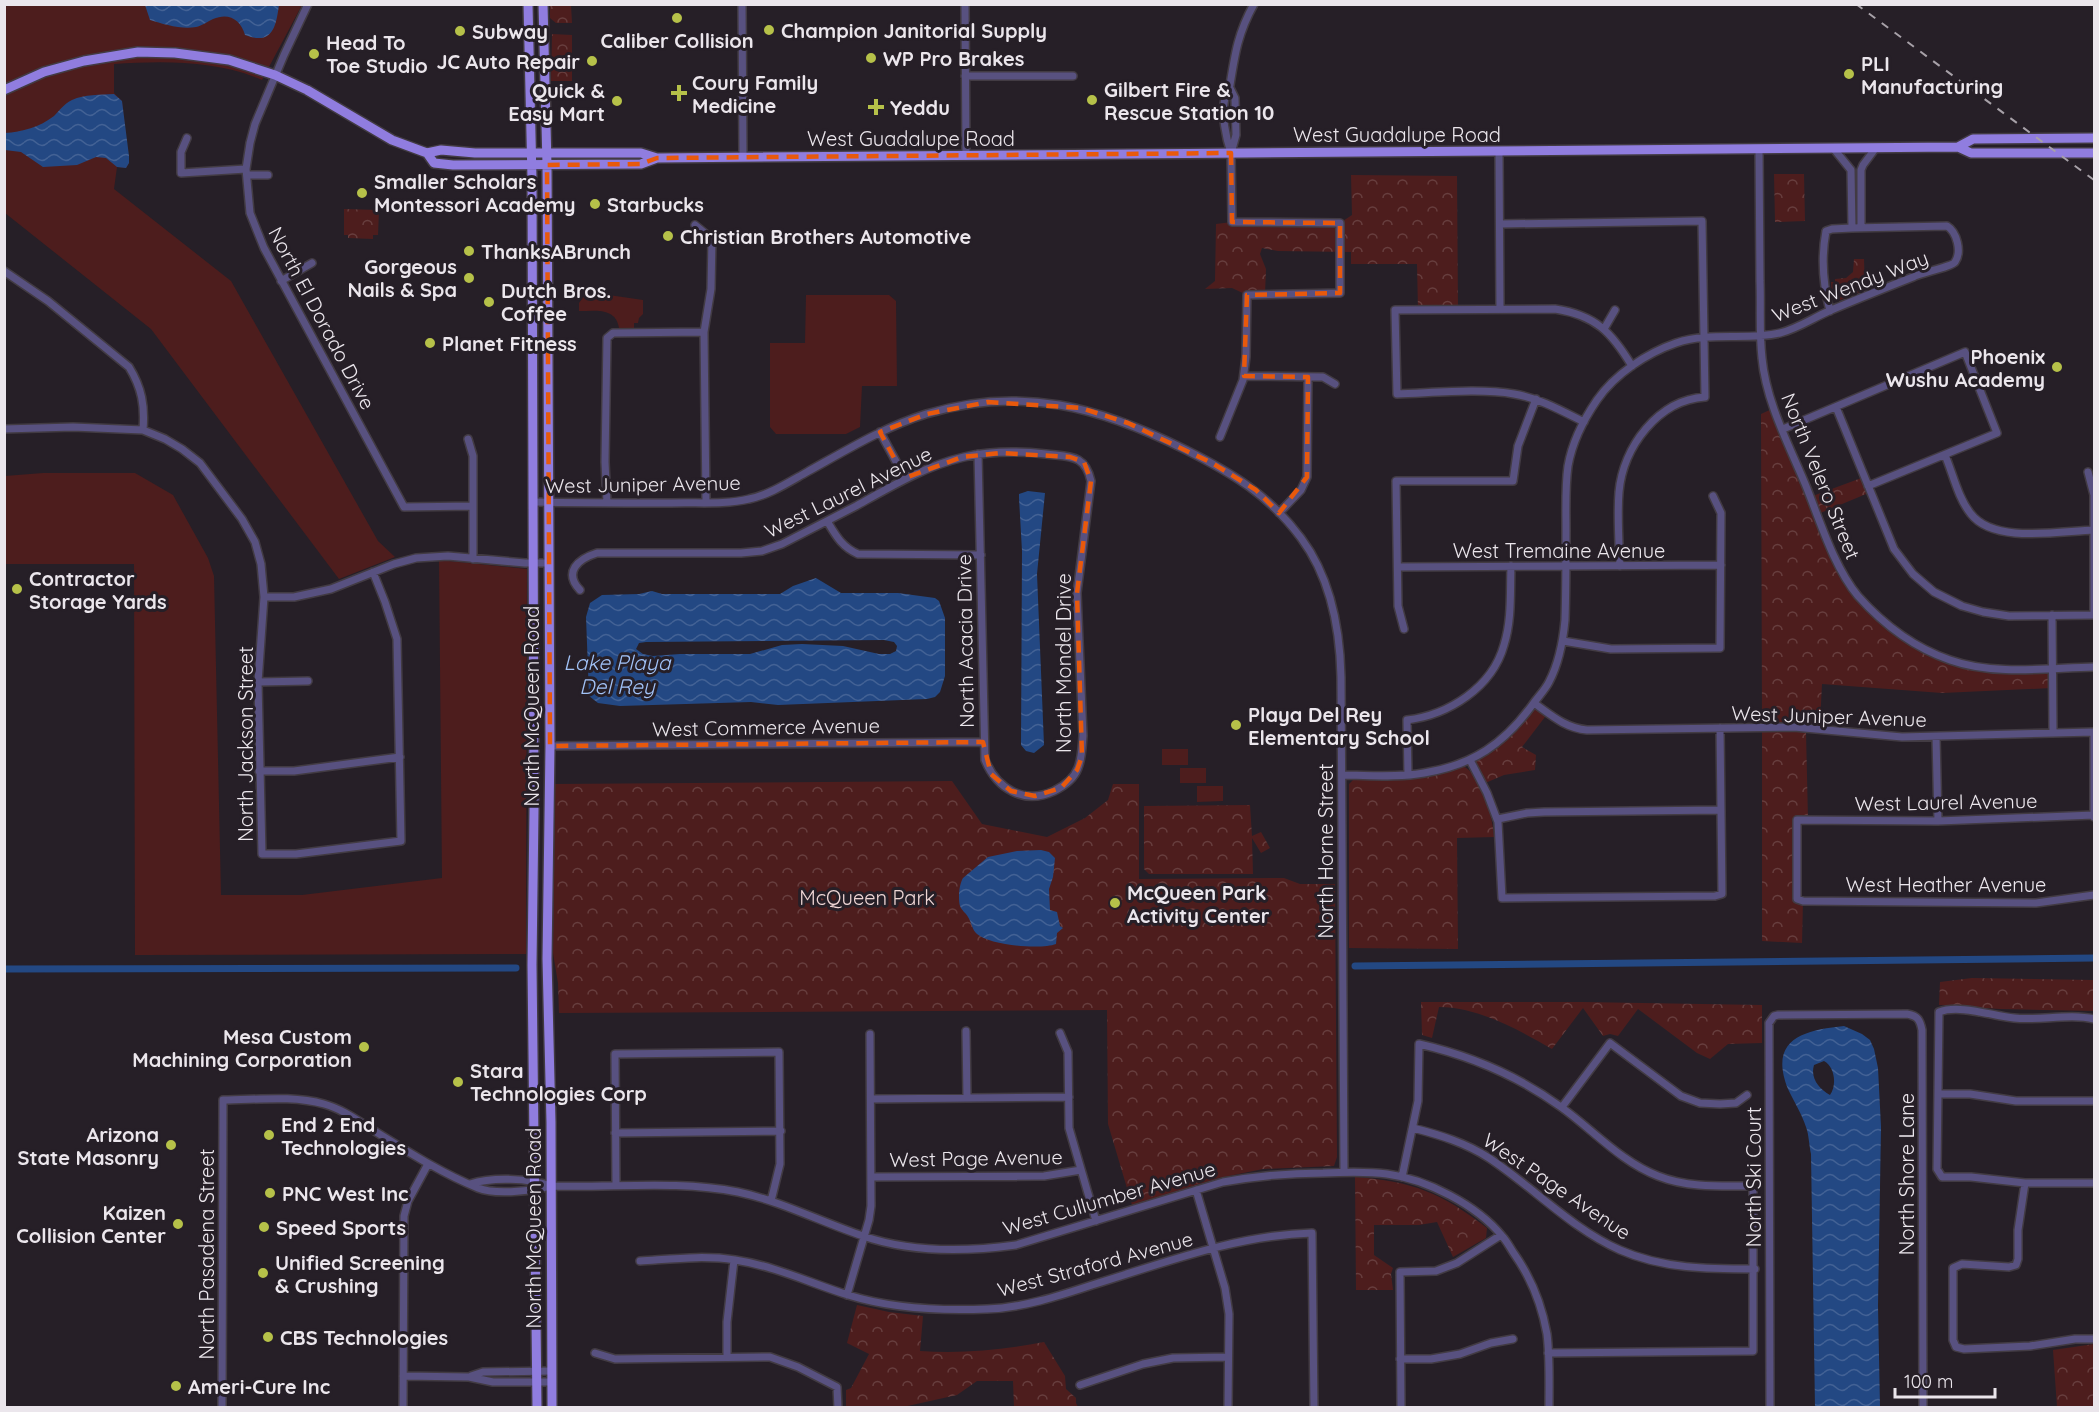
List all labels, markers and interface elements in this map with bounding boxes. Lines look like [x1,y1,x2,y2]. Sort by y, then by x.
marker: Caliber Collision [670,11,684,25]
place label: Champion Janitorial Supply [781,18,1047,43]
place label: Subway [472,19,548,44]
marker: Champion Janitorial Supply [762,23,776,37]
marker: Subway [453,24,467,38]
place label: Caliber Collision [600,28,754,53]
place label: Head To Toe Studio [326,30,428,78]
place label: WP Pro Brakes [883,46,1024,71]
marker: Head To Toe Studio [307,47,321,61]
place label: JC Auto Repair [436,49,580,74]
marker: WP Pro Brakes [864,51,878,65]
place label: PLI Manufacturing [1861,51,2003,99]
marker: JC Auto Repair [585,54,599,68]
marker: PLI Manufacturing [1842,67,1856,81]
place label: Coury Family Medicine [692,70,818,118]
place label: Gilbert Fire & Rescue Station 10 [1104,77,1274,125]
place label: Quick & Easy Mart [508,78,605,126]
marker: Coury Family Medicine [670,84,688,102]
marker: Gilbert Fire & Rescue Station 10 [1085,93,1099,107]
marker: Quick & Easy Mart [610,94,624,108]
place label: Yeddu [890,95,950,120]
marker: Yeddu [867,98,885,116]
street label: West Guadalupe Road [1293,122,1501,147]
street label: West Guadalupe Road [807,126,1015,151]
place label: Smaller Scholars Montessori Academy [374,169,576,217]
marker: Smaller Scholars Montessori Academy [355,186,369,200]
place label: Starbucks [607,192,704,217]
marker: Starbucks [588,197,602,211]
street label: North El Dorado Drive [263,222,381,414]
place label: Christian Brothers Automotive [680,224,971,249]
marker: Christian Brothers Automotive [661,229,675,243]
place label: ThanksABrunch [481,239,631,264]
marker: ThanksABrunch [462,244,476,258]
street label: West Wendy Way [1768,245,1932,327]
place label: Gorgeous Nails & Spa [348,254,457,302]
marker: Gorgeous Nails & Spa [462,271,476,285]
place label: Dutch Bros. Coffee [501,278,611,326]
marker: Dutch Bros. Coffee [482,295,496,309]
place label: Planet Fitness [442,331,577,356]
marker: Planet Fitness [423,336,437,350]
place label: Phoenix Wushu Academy [1886,344,2045,392]
marker: Phoenix Wushu Academy [2050,360,2064,374]
street label: North Velero Street [1776,389,1866,563]
street label: West Laurel Avenue [760,441,936,543]
street label: West Juniper Avenue [545,470,741,498]
street label: West Tremaine Avenue [1453,538,1665,563]
street label: North Acacia Drive [951,554,979,728]
place label: Contractor Storage Yards [29,566,167,614]
street label: North Mondel Drive [1051,573,1076,753]
marker: Contractor Storage Yards [10,582,24,596]
street label: North McQueen Road [519,606,544,806]
street label: North Jackson Street [233,646,258,842]
water label: Lake Playa Del Rey [564,649,672,699]
street label: West Juniper Avenue [1731,700,1927,732]
place label: Playa Del Rey Elementary School [1248,702,1430,750]
street label: West Commerce Avenue [652,713,880,741]
marker: Playa Del Rey Elementary School [1229,718,1243,732]
street label: North Horne Street [1313,763,1338,939]
street label: West Laurel Avenue [1854,788,2038,816]
street label: West Heather Avenue [1846,872,2046,897]
place label: McQueen Park Activity Center [1127,880,1270,928]
park label: McQueen Park [799,885,935,910]
marker: McQueen Park Activity Center [1108,896,1122,910]
place label: Mesa Custom Machining Corporation [132,1024,352,1072]
marker: Mesa Custom Machining Corporation [357,1040,371,1054]
place label: Stara Technologies Corp [470,1058,647,1106]
marker: Stara Technologies Corp [451,1075,465,1089]
street label: North Shore Lane [1894,1093,1919,1255]
street label: North Ski Court [1741,1106,1766,1247]
place label: End 2 End Technologies [281,1112,406,1160]
place label: Arizona State Masonry [17,1122,159,1170]
street label: West Page Avenue [1478,1127,1636,1245]
marker: End 2 End Technologies [262,1128,276,1142]
street label: North McQueen Road [521,1128,546,1328]
marker: Arizona State Masonry [164,1138,178,1152]
street label: West Page Avenue [889,1144,1063,1172]
street label: North Pasadena Street [194,1148,219,1359]
street label: West Cullumber Avenue [1000,1156,1218,1240]
place label: PNC West Inc [282,1181,409,1206]
marker: PNC West Inc [263,1186,277,1200]
place label: Kaizen Collision Center [16,1200,166,1248]
place label: Speed Sports [276,1215,406,1240]
marker: Kaizen Collision Center [171,1217,185,1231]
marker: Speed Sports [257,1220,271,1234]
street label: West Straford Avenue [995,1226,1195,1302]
place label: Unified Screening & Crushing [275,1250,445,1298]
marker: Unified Screening & Crushing [256,1266,270,1280]
place label: CBS Technologies [280,1325,448,1350]
marker: CBS Technologies [261,1330,275,1344]
scale bar [1895,1361,1996,1399]
text: 100 m [1904,1370,1953,1393]
place label: Ameri-Cure Inc [188,1374,330,1399]
marker: Ameri-Cure Inc [169,1379,183,1393]

